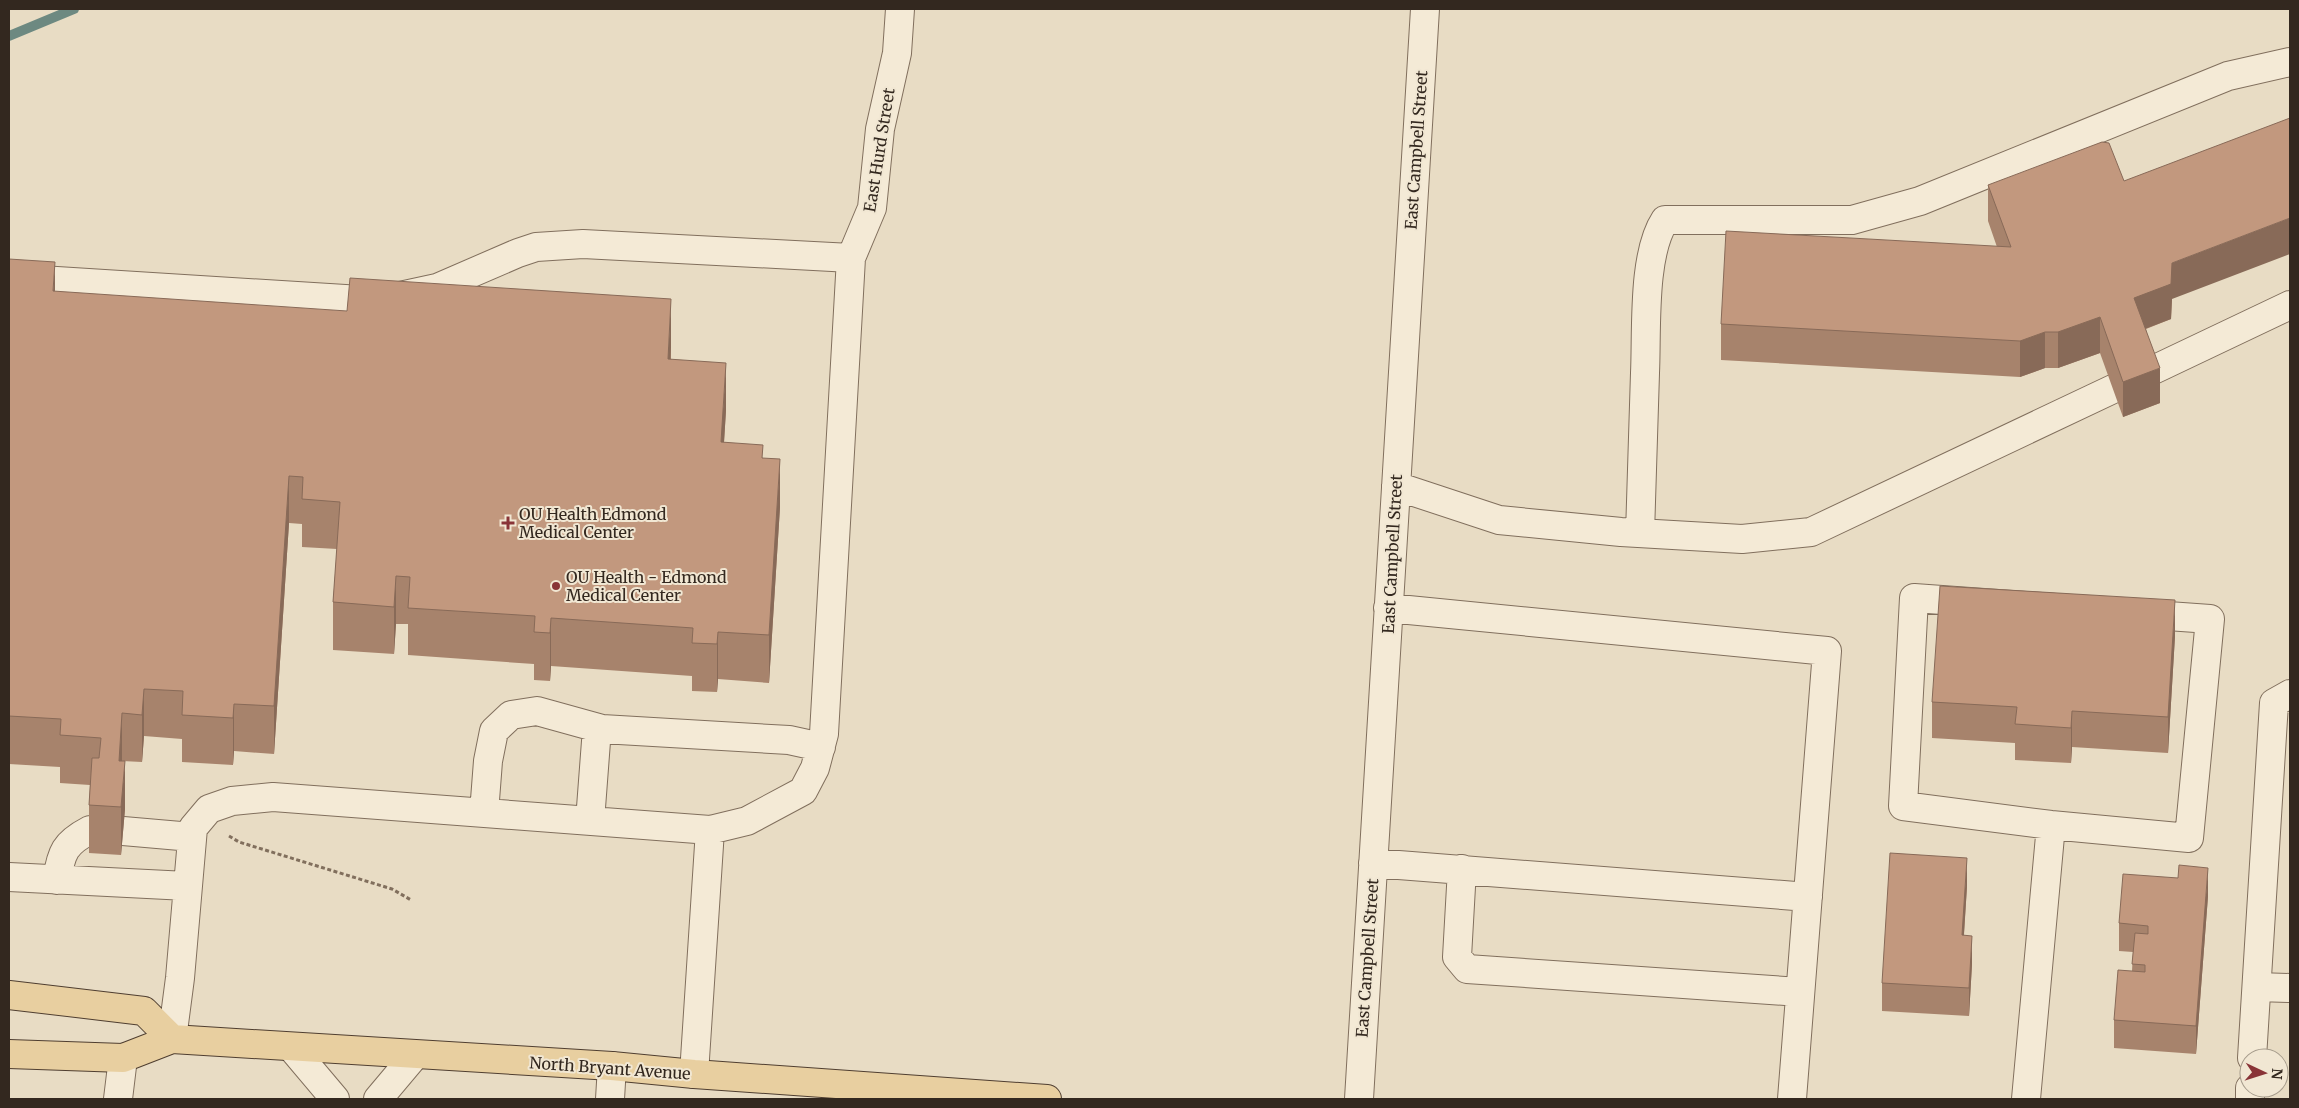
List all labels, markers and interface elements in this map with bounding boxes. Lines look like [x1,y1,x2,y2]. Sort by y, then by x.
street label: East Campbell Street [1400,69,1432,230]
street label: East Hurd Street [859,86,899,214]
street label: East Campbell Street [1378,473,1406,634]
place label: OU Health Edmond Medical Center [519,504,667,542]
marker: OU Health Edmond Medical Center [501,516,515,530]
place label: OU Health - Edmond Medical Center [566,567,727,605]
marker: OU Health - Edmond Medical Center [550,580,562,592]
street label: East Campbell Street [1351,877,1383,1038]
north arrow [2239,1048,2289,1098]
street label: North Bryant Avenue [529,1052,691,1084]
text: N [2268,1068,2286,1080]

